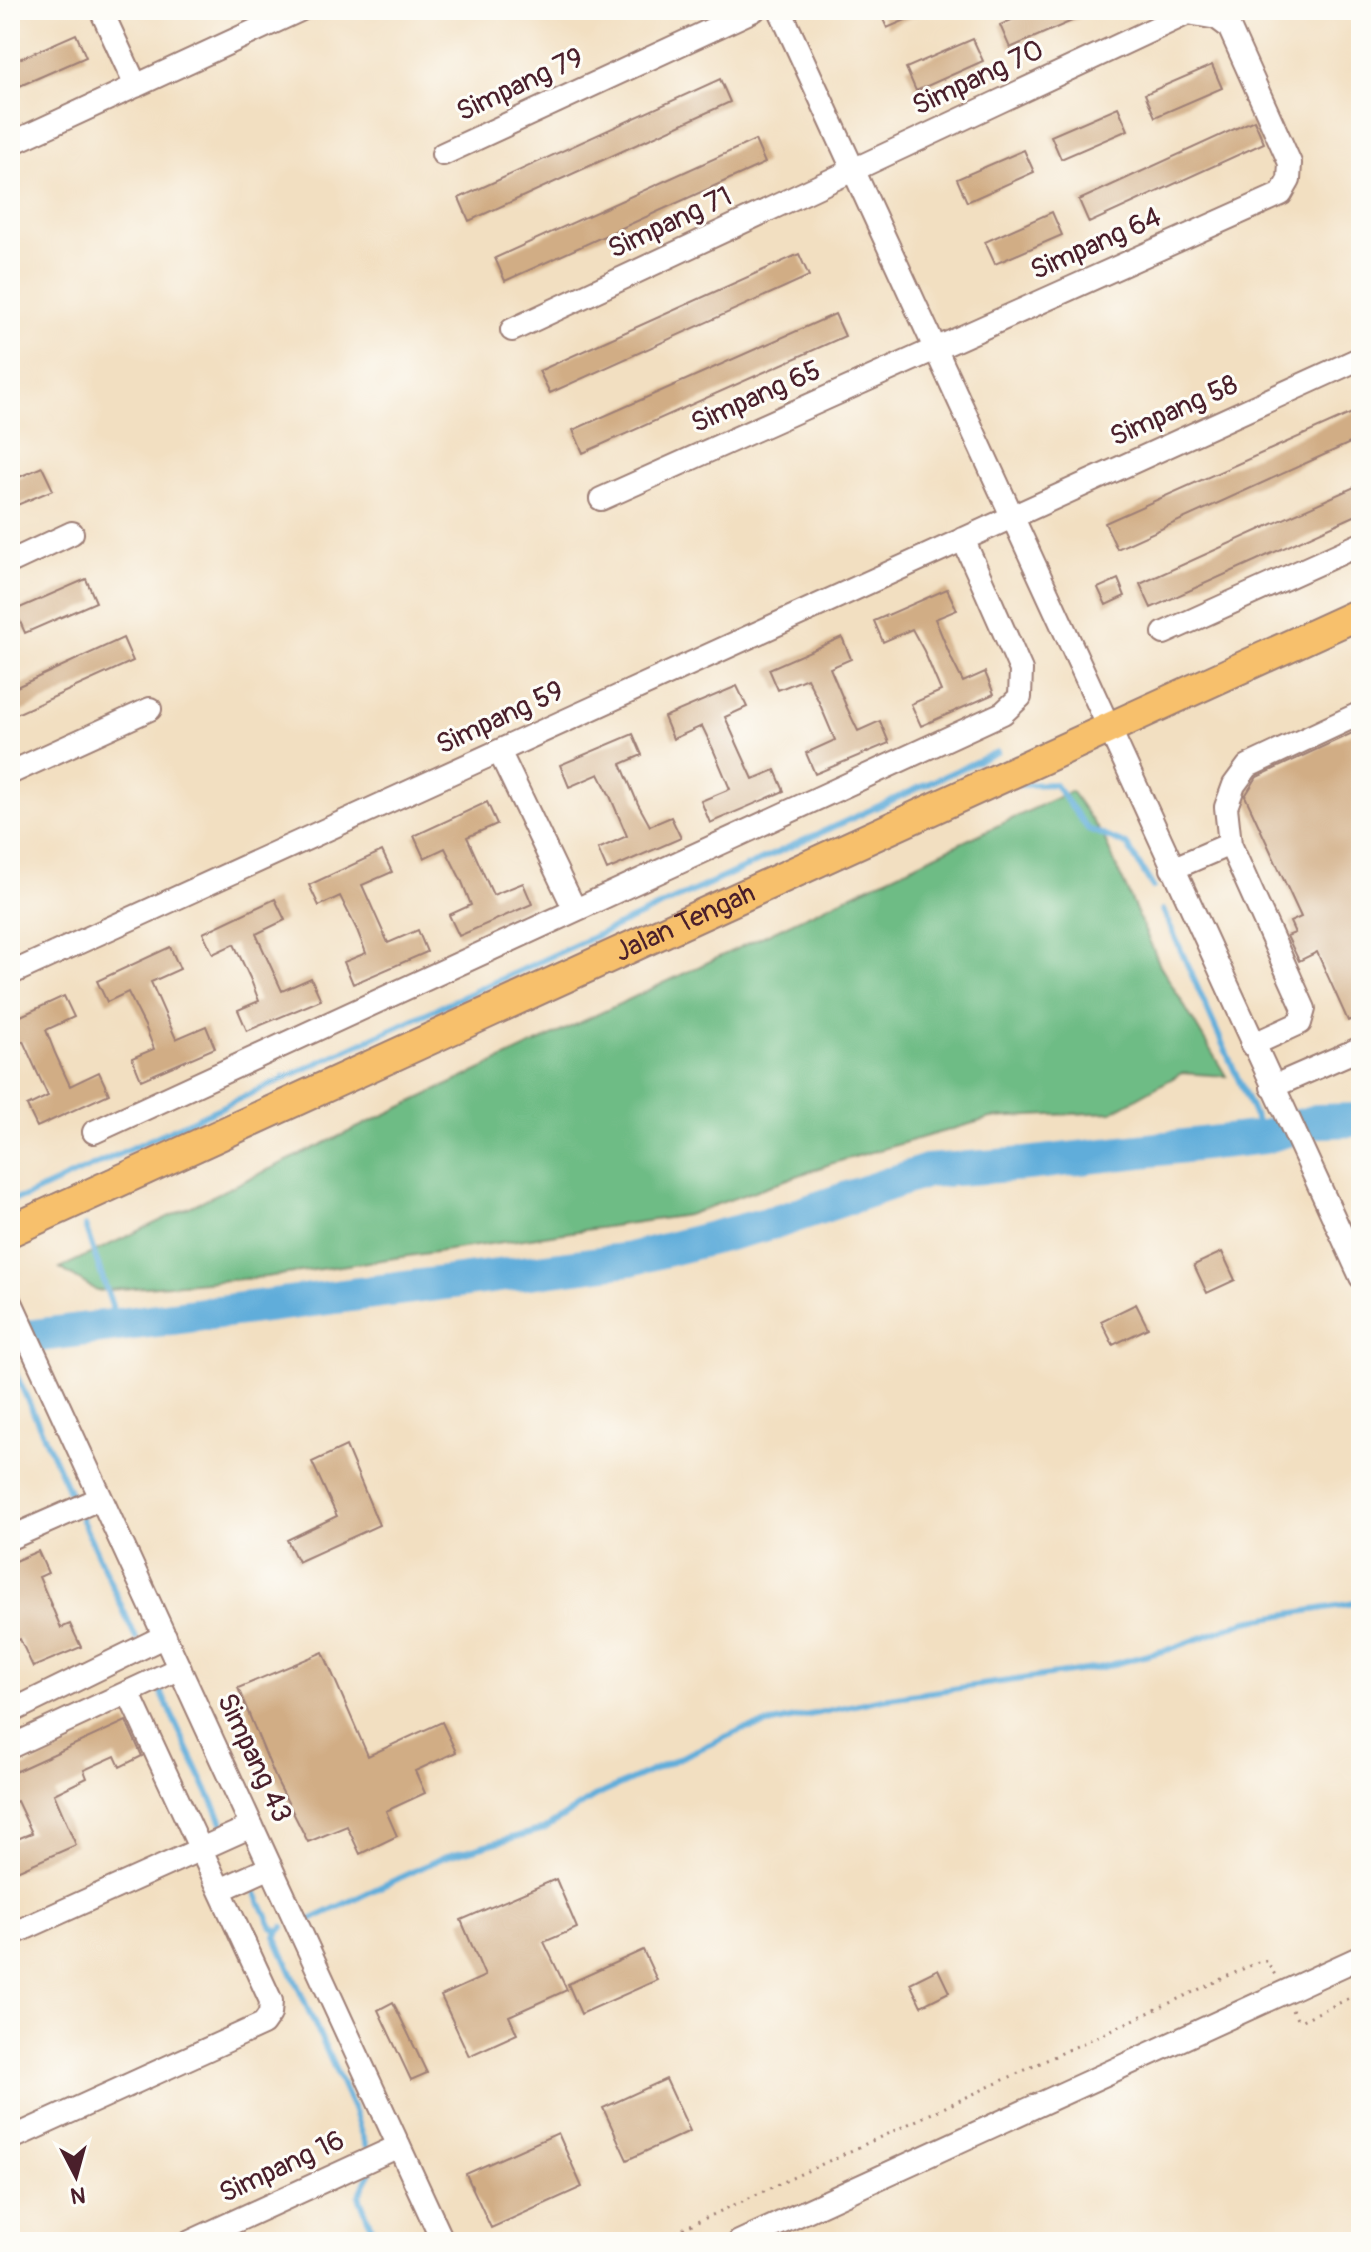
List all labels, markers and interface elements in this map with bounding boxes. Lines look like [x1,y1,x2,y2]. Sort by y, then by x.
street label: Simpang 70 [907,32,1049,124]
street label: Simpang 79 [451,40,589,130]
street label: Simpang 71 [602,179,738,267]
street label: Simpang 64 [1025,200,1167,288]
street label: Simpang 65 [686,353,826,441]
street label: Simpang 58 [1105,367,1243,455]
street label: Simpang 59 [431,673,569,763]
street label: Jalan Tengah [609,875,760,970]
street label: Simpang 43 [209,1688,299,1828]
street label: Simpang 16 [214,2123,350,2211]
north arrow [36,2136,116,2216]
text: N [69,2180,87,2210]

